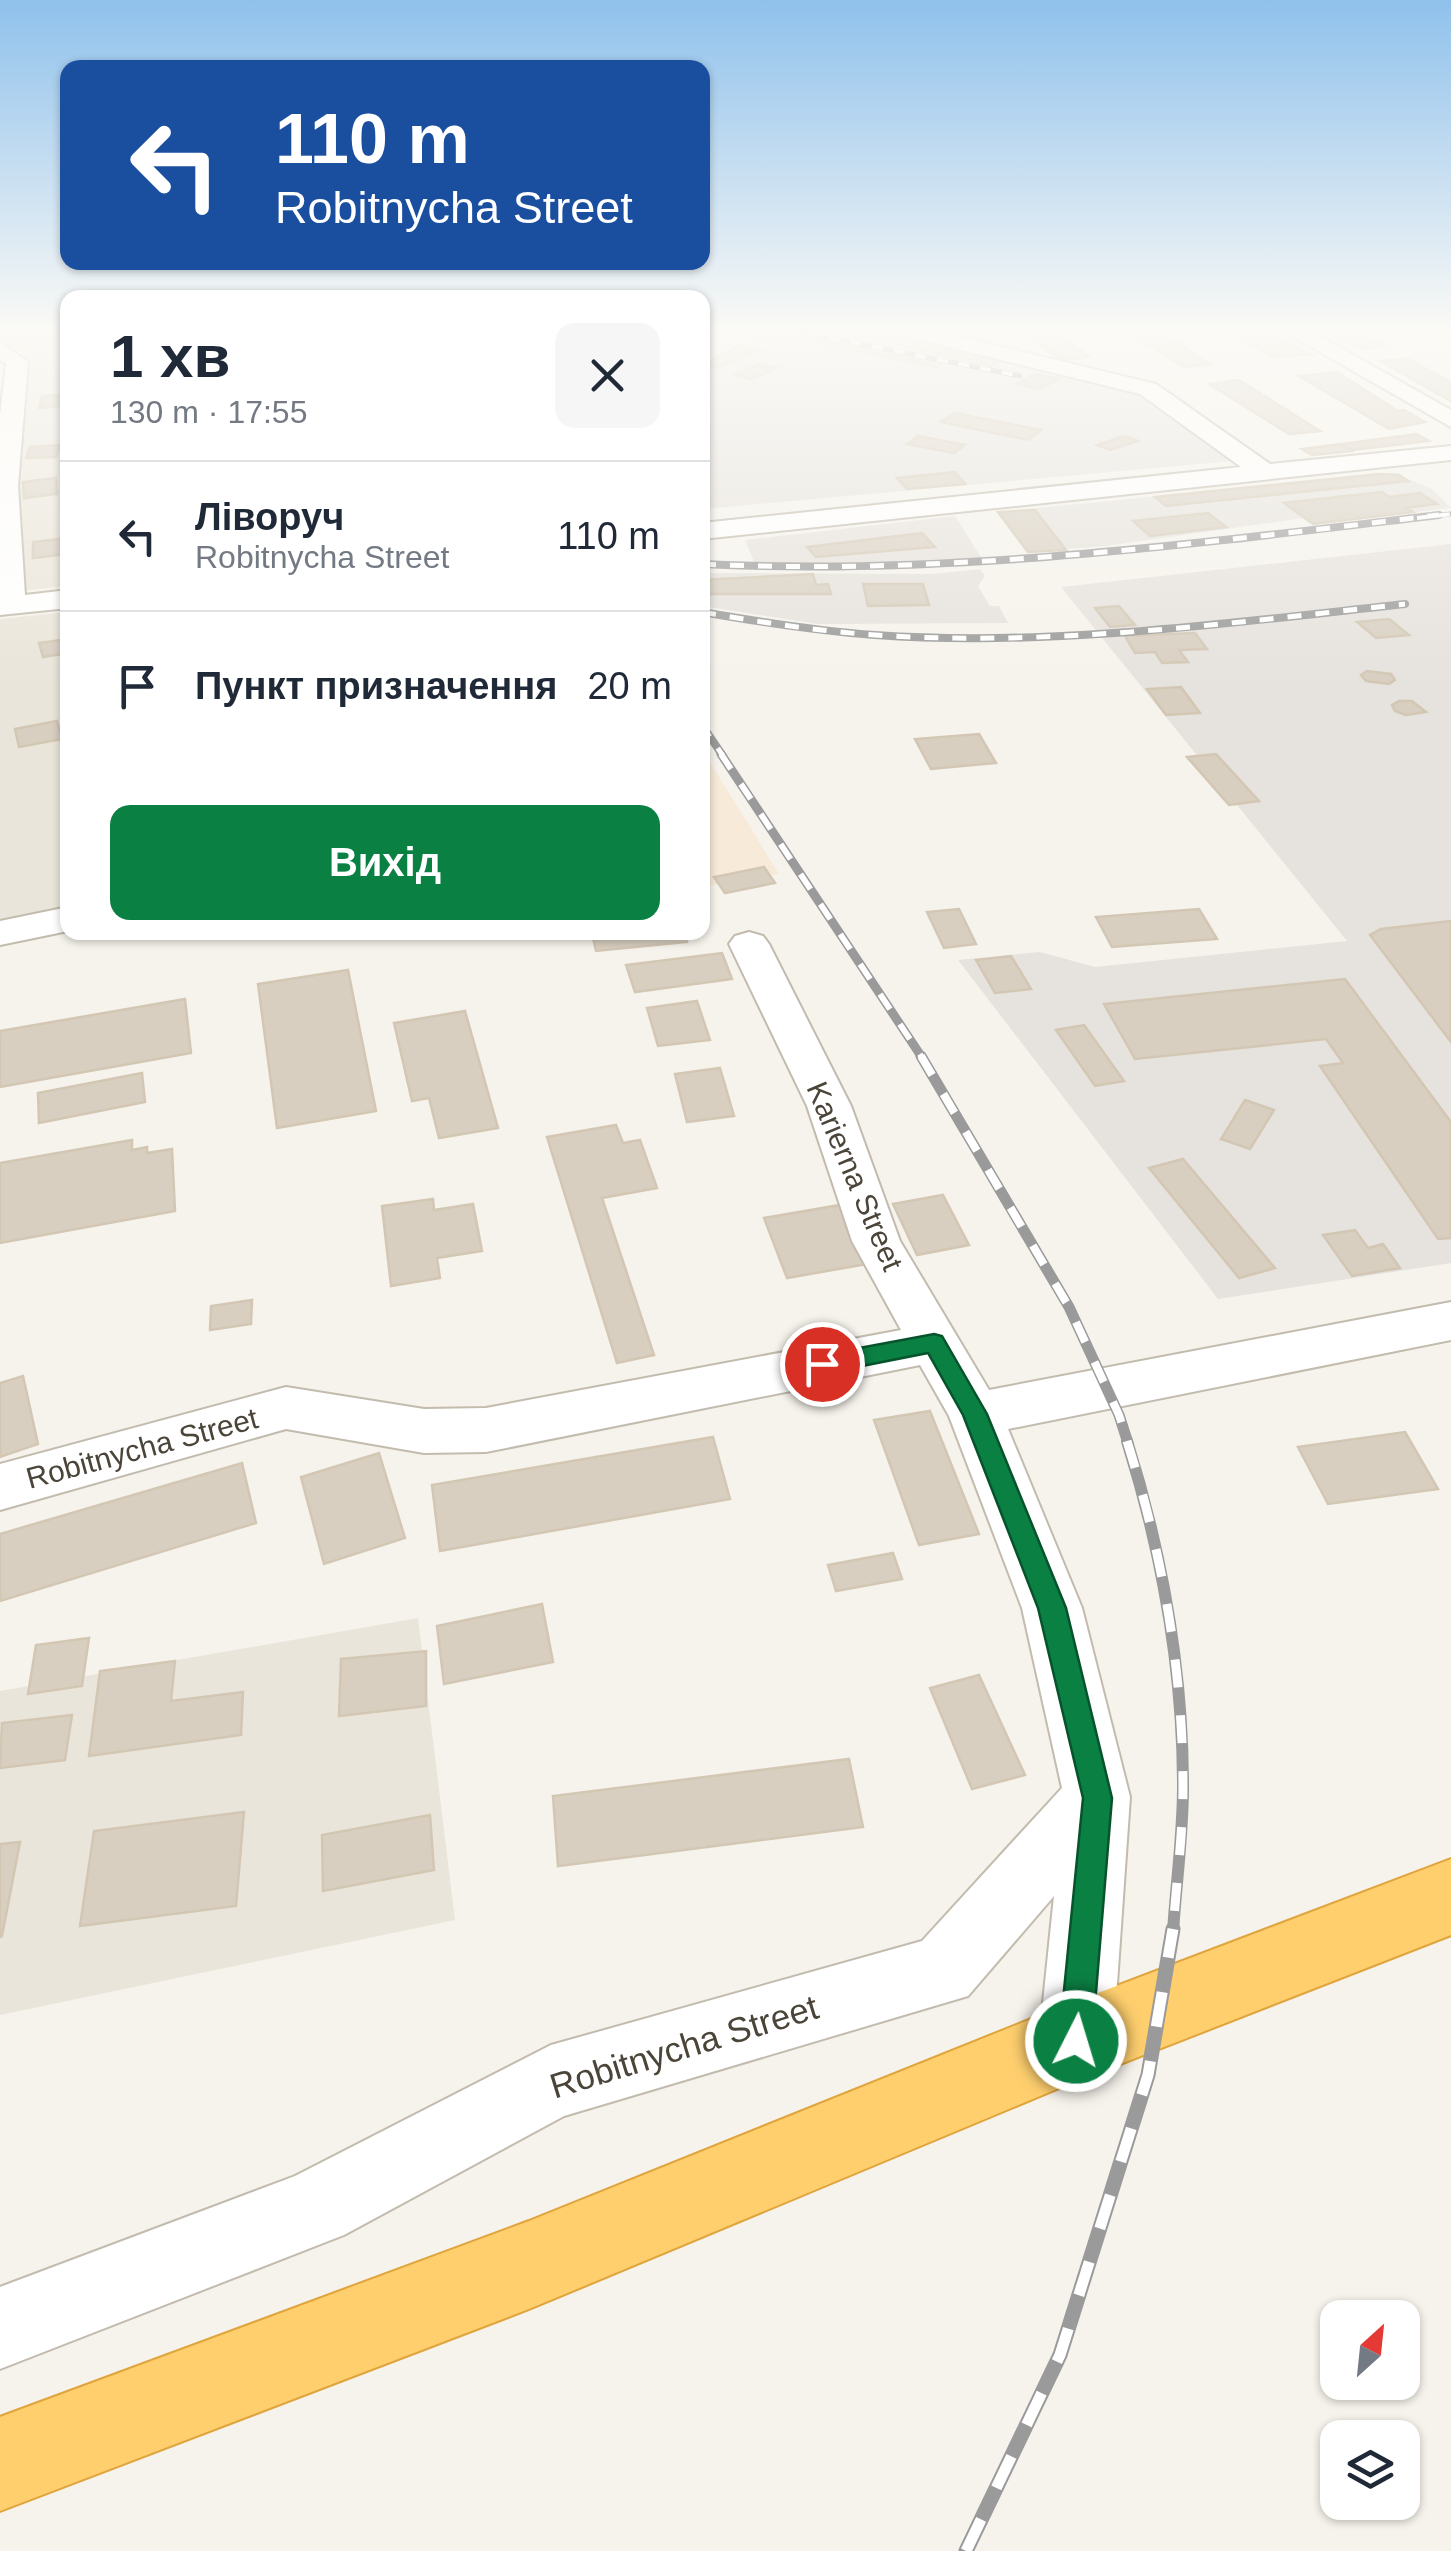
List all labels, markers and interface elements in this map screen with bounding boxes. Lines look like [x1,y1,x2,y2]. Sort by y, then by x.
icon: left [110,100,240,230]
text: 110 m [275,100,470,178]
text: Robitnycha Street [275,182,633,233]
text: 1 хв [110,323,230,390]
button: close [555,323,660,428]
text: 130 m · 17:55 [110,394,307,430]
text: Ліворуч [195,496,344,538]
icon: left [110,509,165,564]
text: 110 m [557,515,660,557]
text: Robitnycha Street [195,539,449,575]
icon: arrive [110,659,165,714]
text: Пункт призначення [195,665,557,707]
text: 20 m [587,665,672,707]
button: Вихід [110,805,660,920]
street label: Karierna Street [800,1077,910,1276]
pin [780,1322,865,1407]
icon: arrive [795,1337,850,1392]
street label: Robitnycha Street [23,1401,262,1495]
street label: Robitnycha Street [545,1987,823,2105]
position arrow [1024,1989,1128,2093]
north arrow [1320,2300,1420,2400]
map controls [1320,2300,1420,2520]
button: layers [1320,2420,1420,2520]

